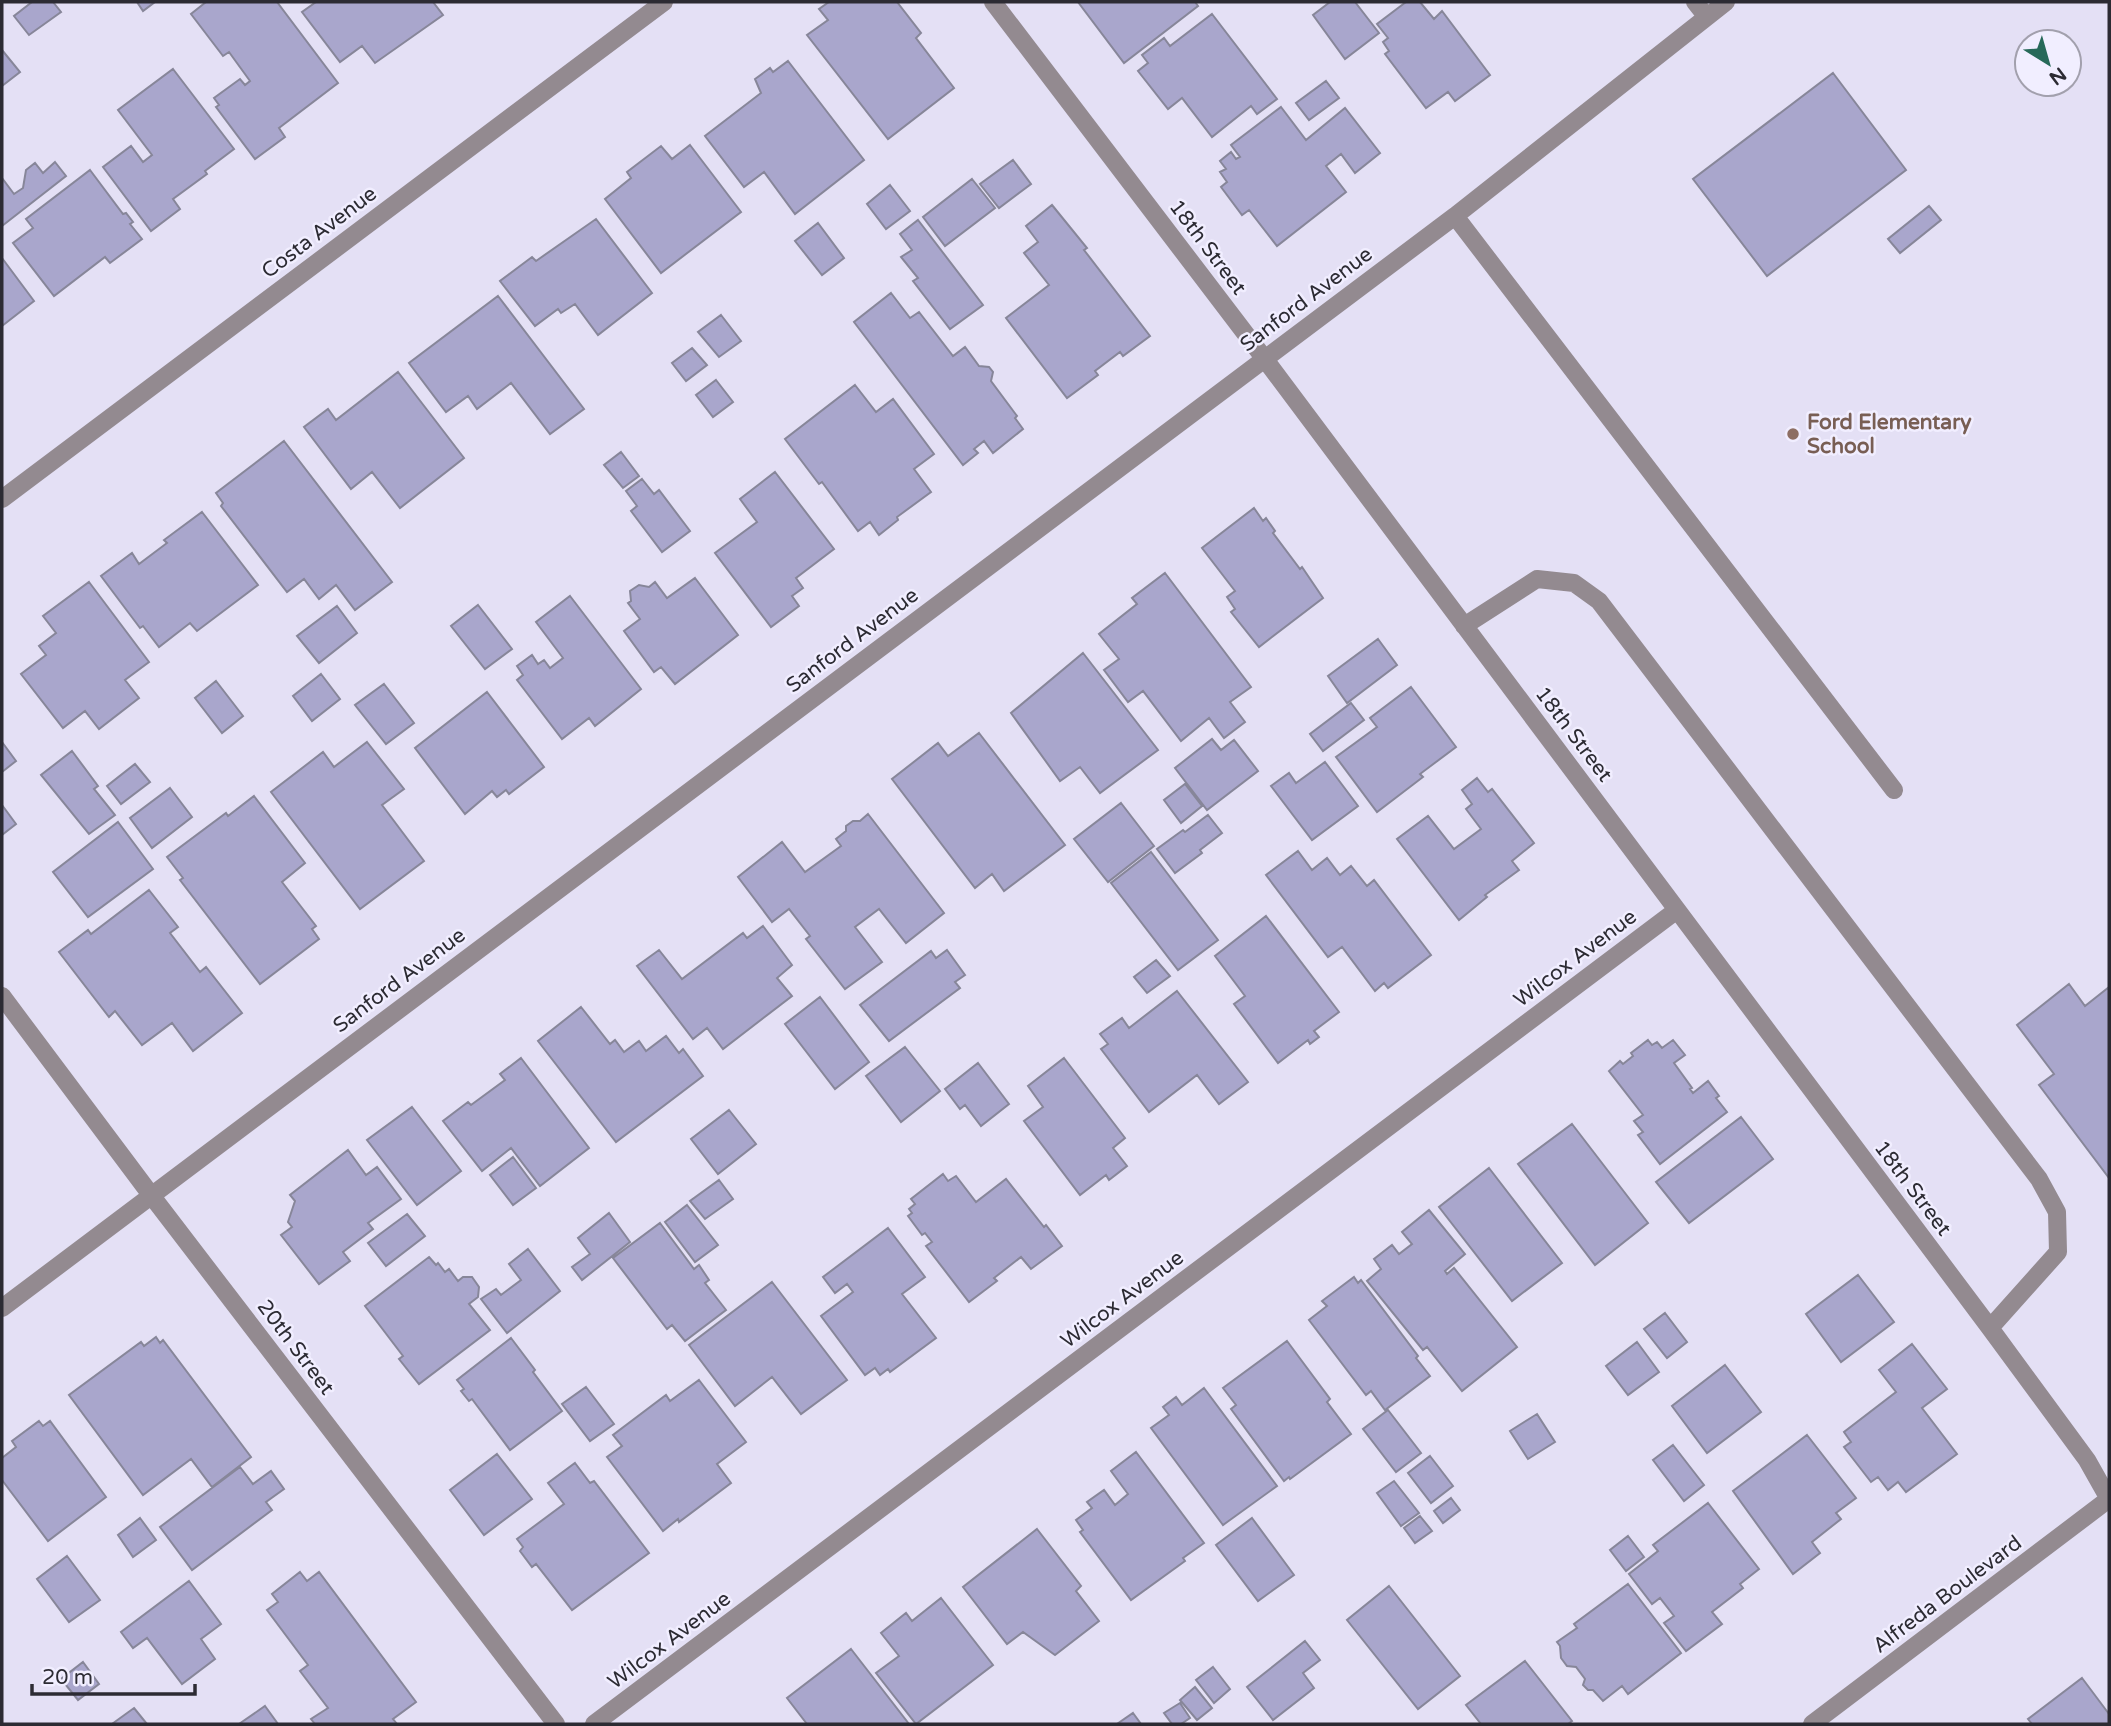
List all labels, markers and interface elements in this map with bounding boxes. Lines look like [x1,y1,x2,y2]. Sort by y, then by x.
north arrow [2013,28,2083,98]
text: N [2045,62,2070,89]
street label: Costa Avenue [257,181,382,284]
street label: 18th Street [1164,195,1251,300]
street label: Sanford Avenue [1235,241,1377,357]
place label: Ford Elementary School [1807,410,1972,459]
marker: Ford Elementary School [1785,426,1801,442]
street label: Sanford Avenue [781,582,923,698]
street label: 18th Street [1530,682,1617,787]
street label: Wilcox Avenue [1509,904,1642,1013]
street label: Sanford Avenue [328,922,470,1038]
street label: 18th Street [1869,1136,1956,1241]
street label: Wilcox Avenue [1056,1245,1189,1354]
street label: 20th Street [252,1295,339,1400]
street label: Alfreda Boulevard [1868,1530,2027,1658]
street label: Wilcox Avenue [603,1586,736,1695]
scale bar [32,1652,194,1696]
text: 20 m [42,1665,93,1690]

